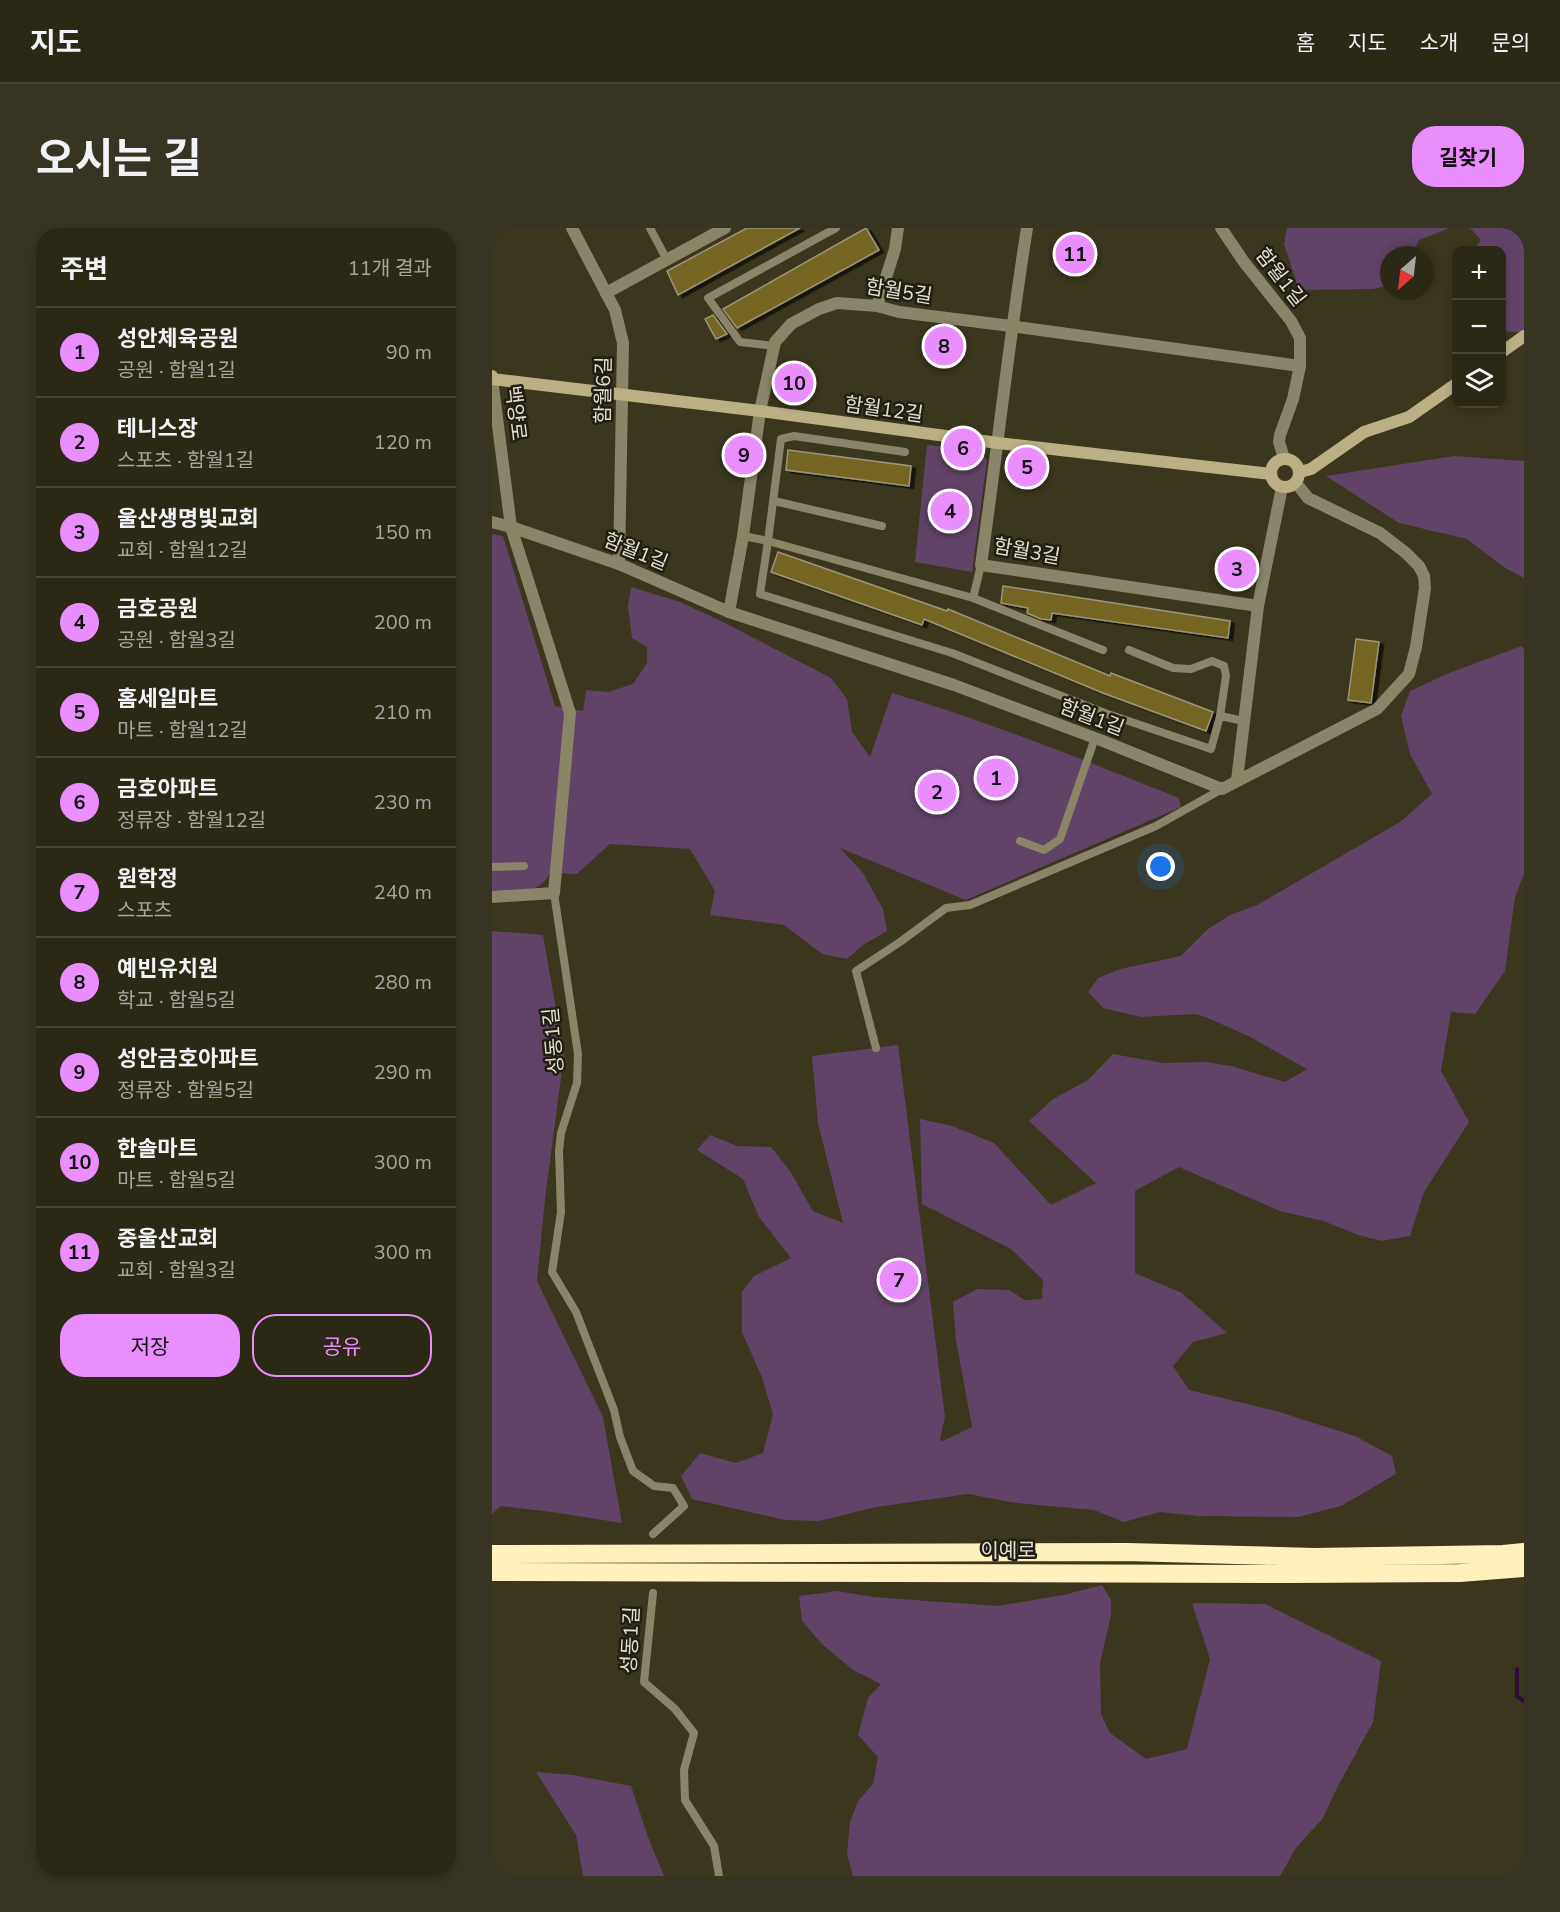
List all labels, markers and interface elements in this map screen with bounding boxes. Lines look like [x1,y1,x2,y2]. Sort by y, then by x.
text: 지도 [30,24,82,62]
text: 홈 [1296,29,1315,57]
text: 지도 [1348,29,1387,57]
text: 소개 [1420,29,1458,57]
text: 문의 [1491,29,1530,57]
button: 길찾기 [1412,126,1524,187]
text: 오시는 길 [36,131,202,188]
pin: 11 [1056,231,1094,276]
street label: 함월1길 [1249,243,1312,312]
north arrow [1380,246,1434,300]
map controls [1452,246,1506,408]
button: + [1452,246,1506,300]
text: 주변 [60,252,108,287]
text: 11개 결과 [348,255,432,282]
street label: 함월5길 [864,273,934,310]
button: − [1452,300,1506,354]
text: 성안체육공원 [117,324,238,354]
pin: 8 [924,324,964,368]
text: 1 [74,339,86,366]
text: 90 m [386,339,432,366]
button: layers [1452,354,1506,408]
street label: 함월6길 [589,356,618,424]
text: 공원 · 함월1길 [117,357,236,384]
pin: 10 [774,360,814,406]
street label: 백양로 [499,384,532,442]
street label: 함월12길 [843,391,925,428]
text: 테니스장 [117,414,198,444]
pin: 6 [944,426,982,470]
text: 2 [74,429,86,456]
text: 120 m [374,429,432,456]
pin: 9 [724,432,764,478]
pin: 5 [1008,444,1046,490]
text: 스포츠 · 함월1길 [117,447,254,474]
pin: 4 [930,488,970,534]
text: 울산생명빛교회 [117,504,259,534]
text: 3 [74,519,86,546]
text: 150 m [374,519,432,546]
street label: 함월1길 [600,526,672,577]
street label: 함월3길 [991,532,1062,571]
text: 교회 · 함월12길 [117,537,248,564]
pin: 3 [1218,546,1256,592]
text: 금호공원 [117,594,198,624]
text: 4 [74,609,86,636]
text: 200 m [374,609,432,636]
text: 공원 · 함월3길 [117,627,236,654]
text: 홈세일마트 [117,684,218,714]
street label: 함월1길 [1056,693,1128,742]
text: 5 [74,699,86,726]
text: 210 m [374,699,432,726]
text: 마트 · 함월12길 [117,717,248,744]
pin: 1 [976,756,1016,800]
pin: 2 [918,770,956,814]
text: 금호아파트 [117,774,218,804]
text: 6 [74,789,86,816]
text: 230 m [374,789,432,816]
text: 정류장 · 함월12길 [117,807,266,834]
your location [1146,852,1175,881]
text: 원학정 [117,864,178,894]
text: 7 [74,879,86,906]
text: 240 m [374,879,432,906]
text: 스포츠 [117,897,172,924]
text: 예빈유치원 [117,954,218,984]
text: 8 [74,969,86,996]
text: 280 m [374,969,432,996]
text: 학교 · 함월5길 [117,987,236,1014]
street label: 성동1길 [537,1006,570,1076]
text: 성안금호아파트 [117,1044,259,1074]
text: 9 [74,1059,86,1086]
text: 290 m [374,1059,432,1086]
text: 정류장 · 함월5길 [117,1077,254,1104]
text: 한솔마트 [117,1134,198,1164]
text: 10 [68,1149,92,1176]
text: 300 m [374,1149,432,1176]
text: 마트 · 함월5길 [117,1167,236,1194]
text: 중울산교회 [117,1224,218,1254]
text: 11 [68,1239,92,1266]
text: 300 m [374,1239,432,1266]
text: 교회 · 함월3길 [117,1257,236,1284]
pin: 7 [880,1258,918,1302]
button: 저장 [60,1314,240,1377]
button: 공유 [252,1314,432,1377]
street label: 이예로 [980,1537,1036,1564]
street label: 성동1길 [615,1606,646,1674]

